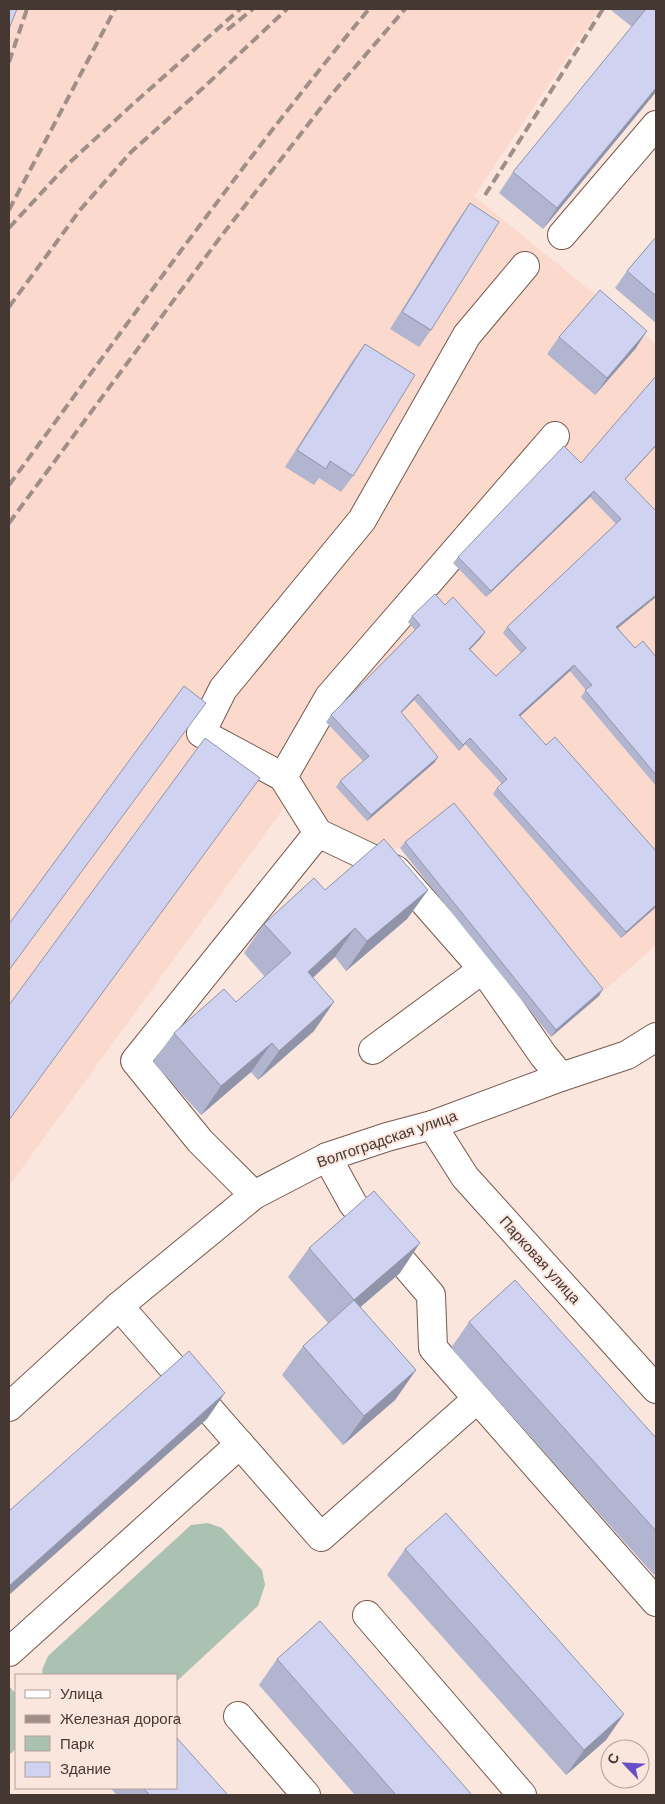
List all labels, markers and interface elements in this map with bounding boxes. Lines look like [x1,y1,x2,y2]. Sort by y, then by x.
street label: Волгоградская улица [314,1105,460,1172]
street label: Парковая улица [495,1212,585,1309]
legend [15,1674,178,1789]
text: Улица [60,1684,103,1704]
text: Железная дорога [60,1709,182,1729]
text: Парк [60,1734,94,1754]
north arrow [600,1739,650,1789]
text: С [603,1750,624,1767]
text: Здание [60,1759,111,1779]

